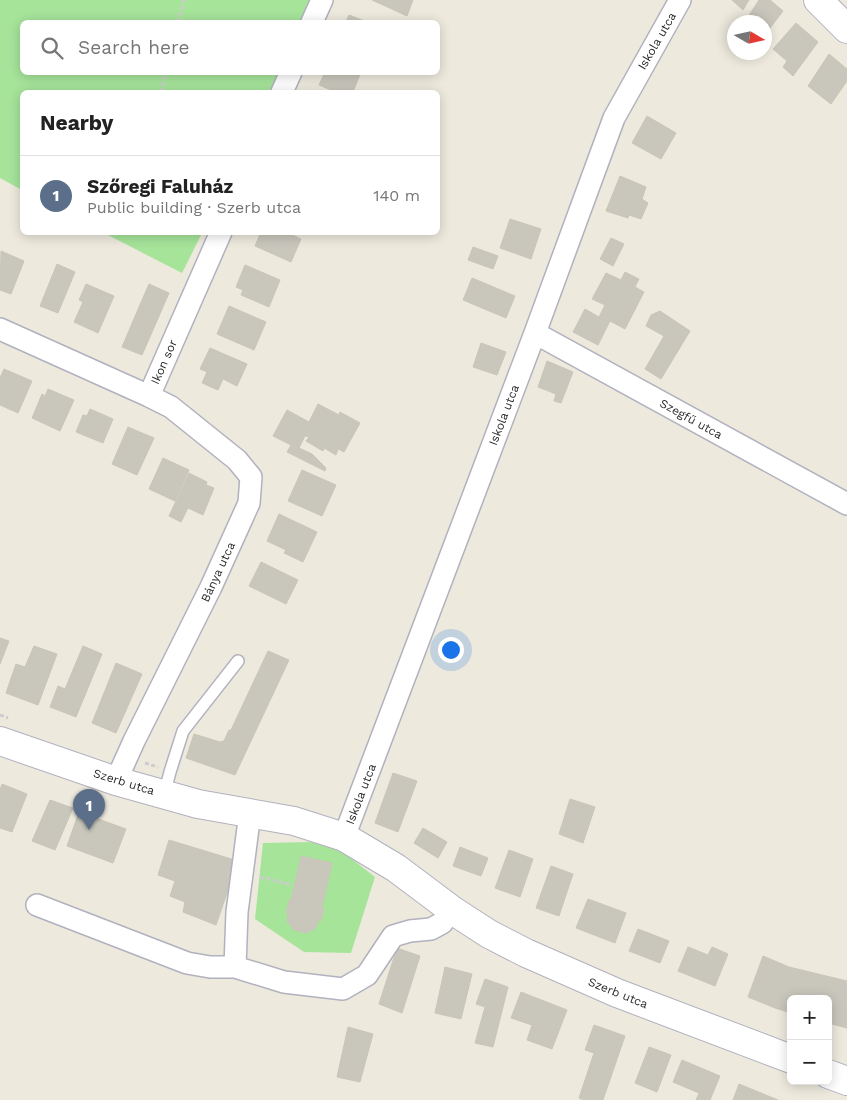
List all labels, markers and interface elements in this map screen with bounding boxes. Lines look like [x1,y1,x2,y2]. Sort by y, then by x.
street label: Iskola utca [635,10,679,72]
north arrow [727,15,772,60]
search box [20,20,440,75]
icon: search [38,34,66,62]
text: Search here [78,36,189,59]
text: Nearby [40,110,113,135]
text: Szőregi Faluház [87,175,233,198]
text: 1 [53,186,59,205]
text: 140 m [373,186,420,205]
text: Public building · Szerb utca [87,198,301,217]
street label: Ikon sor [148,337,180,386]
street label: Iskola utca [486,383,522,447]
street label: Szegfű utca [657,396,725,442]
street label: Bánya utca [198,540,238,604]
your location [438,637,464,663]
street label: Iskola utca [343,762,379,826]
street label: Szerb utca [92,766,157,798]
pin: 1 [73,789,105,830]
street label: Szerb utca [586,975,650,1011]
map controls [787,995,832,1085]
button: + [787,995,832,1040]
button: − [787,1040,832,1085]

